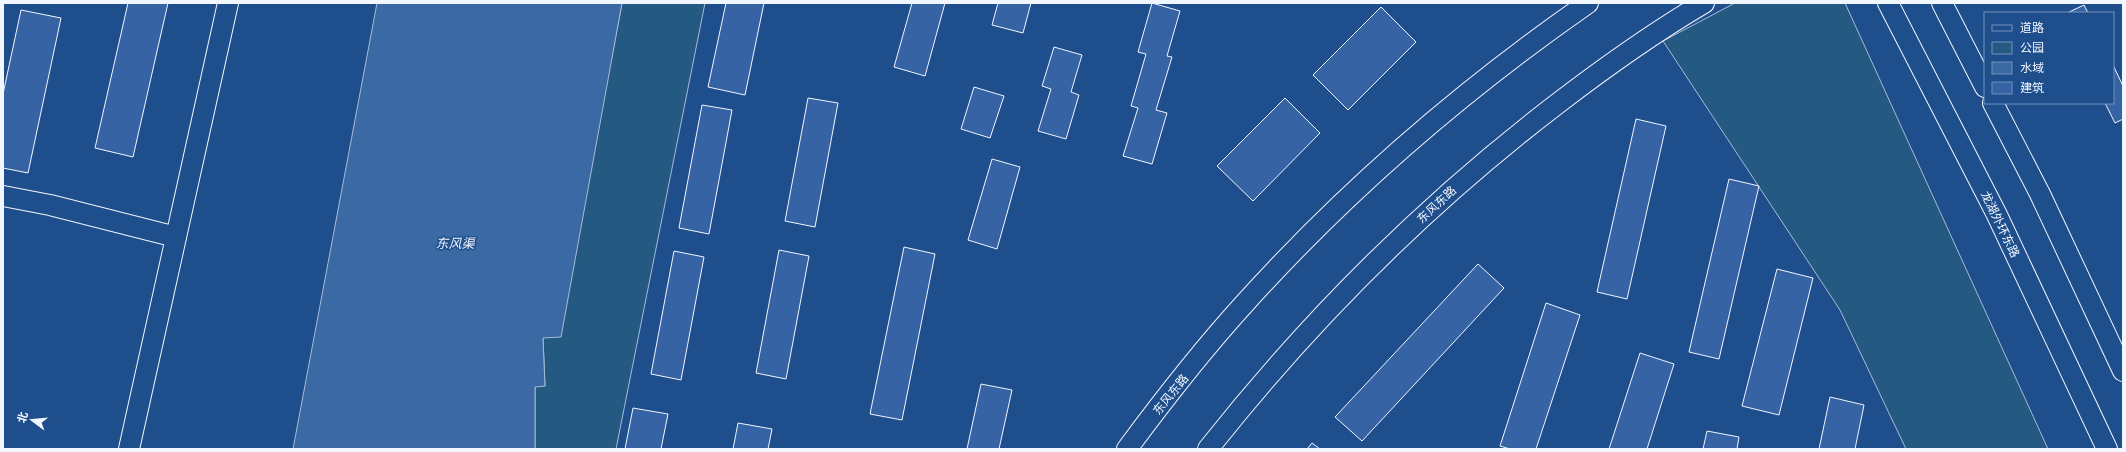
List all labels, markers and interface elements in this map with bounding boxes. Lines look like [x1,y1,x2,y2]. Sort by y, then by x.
legend [1984,12,2114,104]
text: 道路 [2020,20,2044,34]
text: 公园 [2020,40,2044,54]
text: 水域 [2020,60,2044,74]
text: 建筑 [2020,80,2044,94]
street label: 东风东路 [1414,183,1458,225]
street label: 龙湖外环东路 [1979,189,2023,259]
water label: 东风渠 [435,235,476,251]
street label: 东风东路 [1149,371,1191,417]
north arrow [12,400,52,440]
text: 北 [14,410,30,424]

